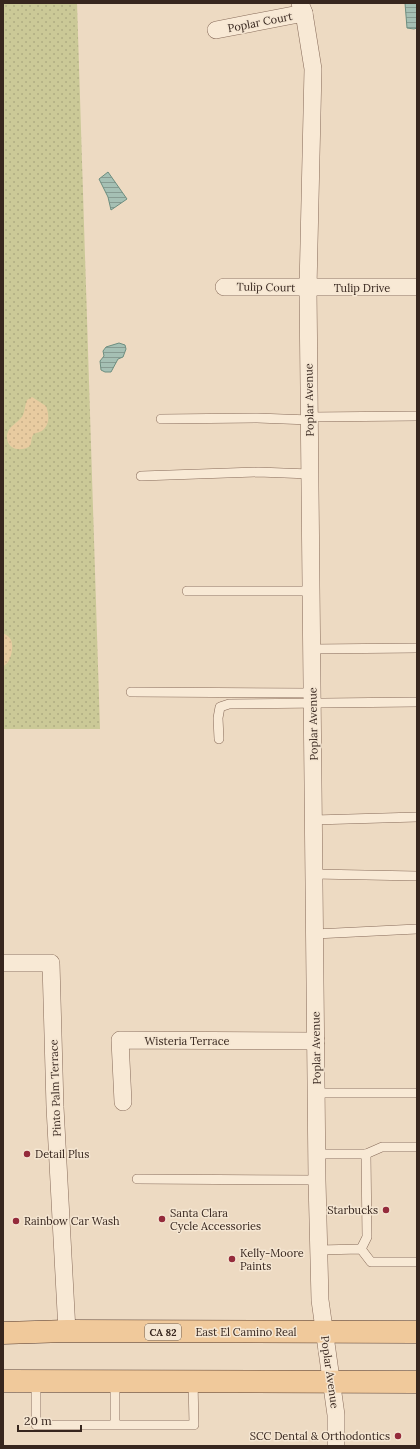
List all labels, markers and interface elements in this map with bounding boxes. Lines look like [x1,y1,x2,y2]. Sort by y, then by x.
street label: Poplar Court [226,9,294,35]
street label: Tulip Court [236,279,296,295]
street label: Tulip Drive [334,281,390,295]
street label: Poplar Avenue [301,363,317,437]
street label: Poplar Avenue [305,687,321,761]
street label: Poplar Avenue [308,1011,324,1085]
street label: Wisteria Terrace [145,1034,229,1048]
street label: Pinto Palm Terrace [46,1039,64,1137]
place label: Detail Plus [35,1147,89,1161]
marker: Detail Plus [22,1149,32,1159]
place label: Starbucks [327,1203,378,1217]
marker: Starbucks [381,1205,391,1215]
place label: Santa Clara Cycle Accessories [170,1206,261,1233]
place label: Rainbow Car Wash [24,1214,120,1228]
marker: Santa Clara Cycle Accessories [157,1214,167,1224]
marker: Rainbow Car Wash [11,1216,21,1226]
place label: Kelly-Moore Paints [240,1246,304,1273]
marker: Kelly-Moore Paints [227,1254,237,1264]
road number: CA 82 [145,1324,181,1340]
street label: East El Camino Real [195,1325,297,1339]
street label: Poplar Avenue [318,1335,342,1409]
scale bar [18,1407,81,1433]
text: 20 m [24,1413,52,1428]
place label: SCC Dental & Orthodontics [250,1429,390,1443]
marker: SCC Dental & Orthodontics [393,1431,403,1441]

